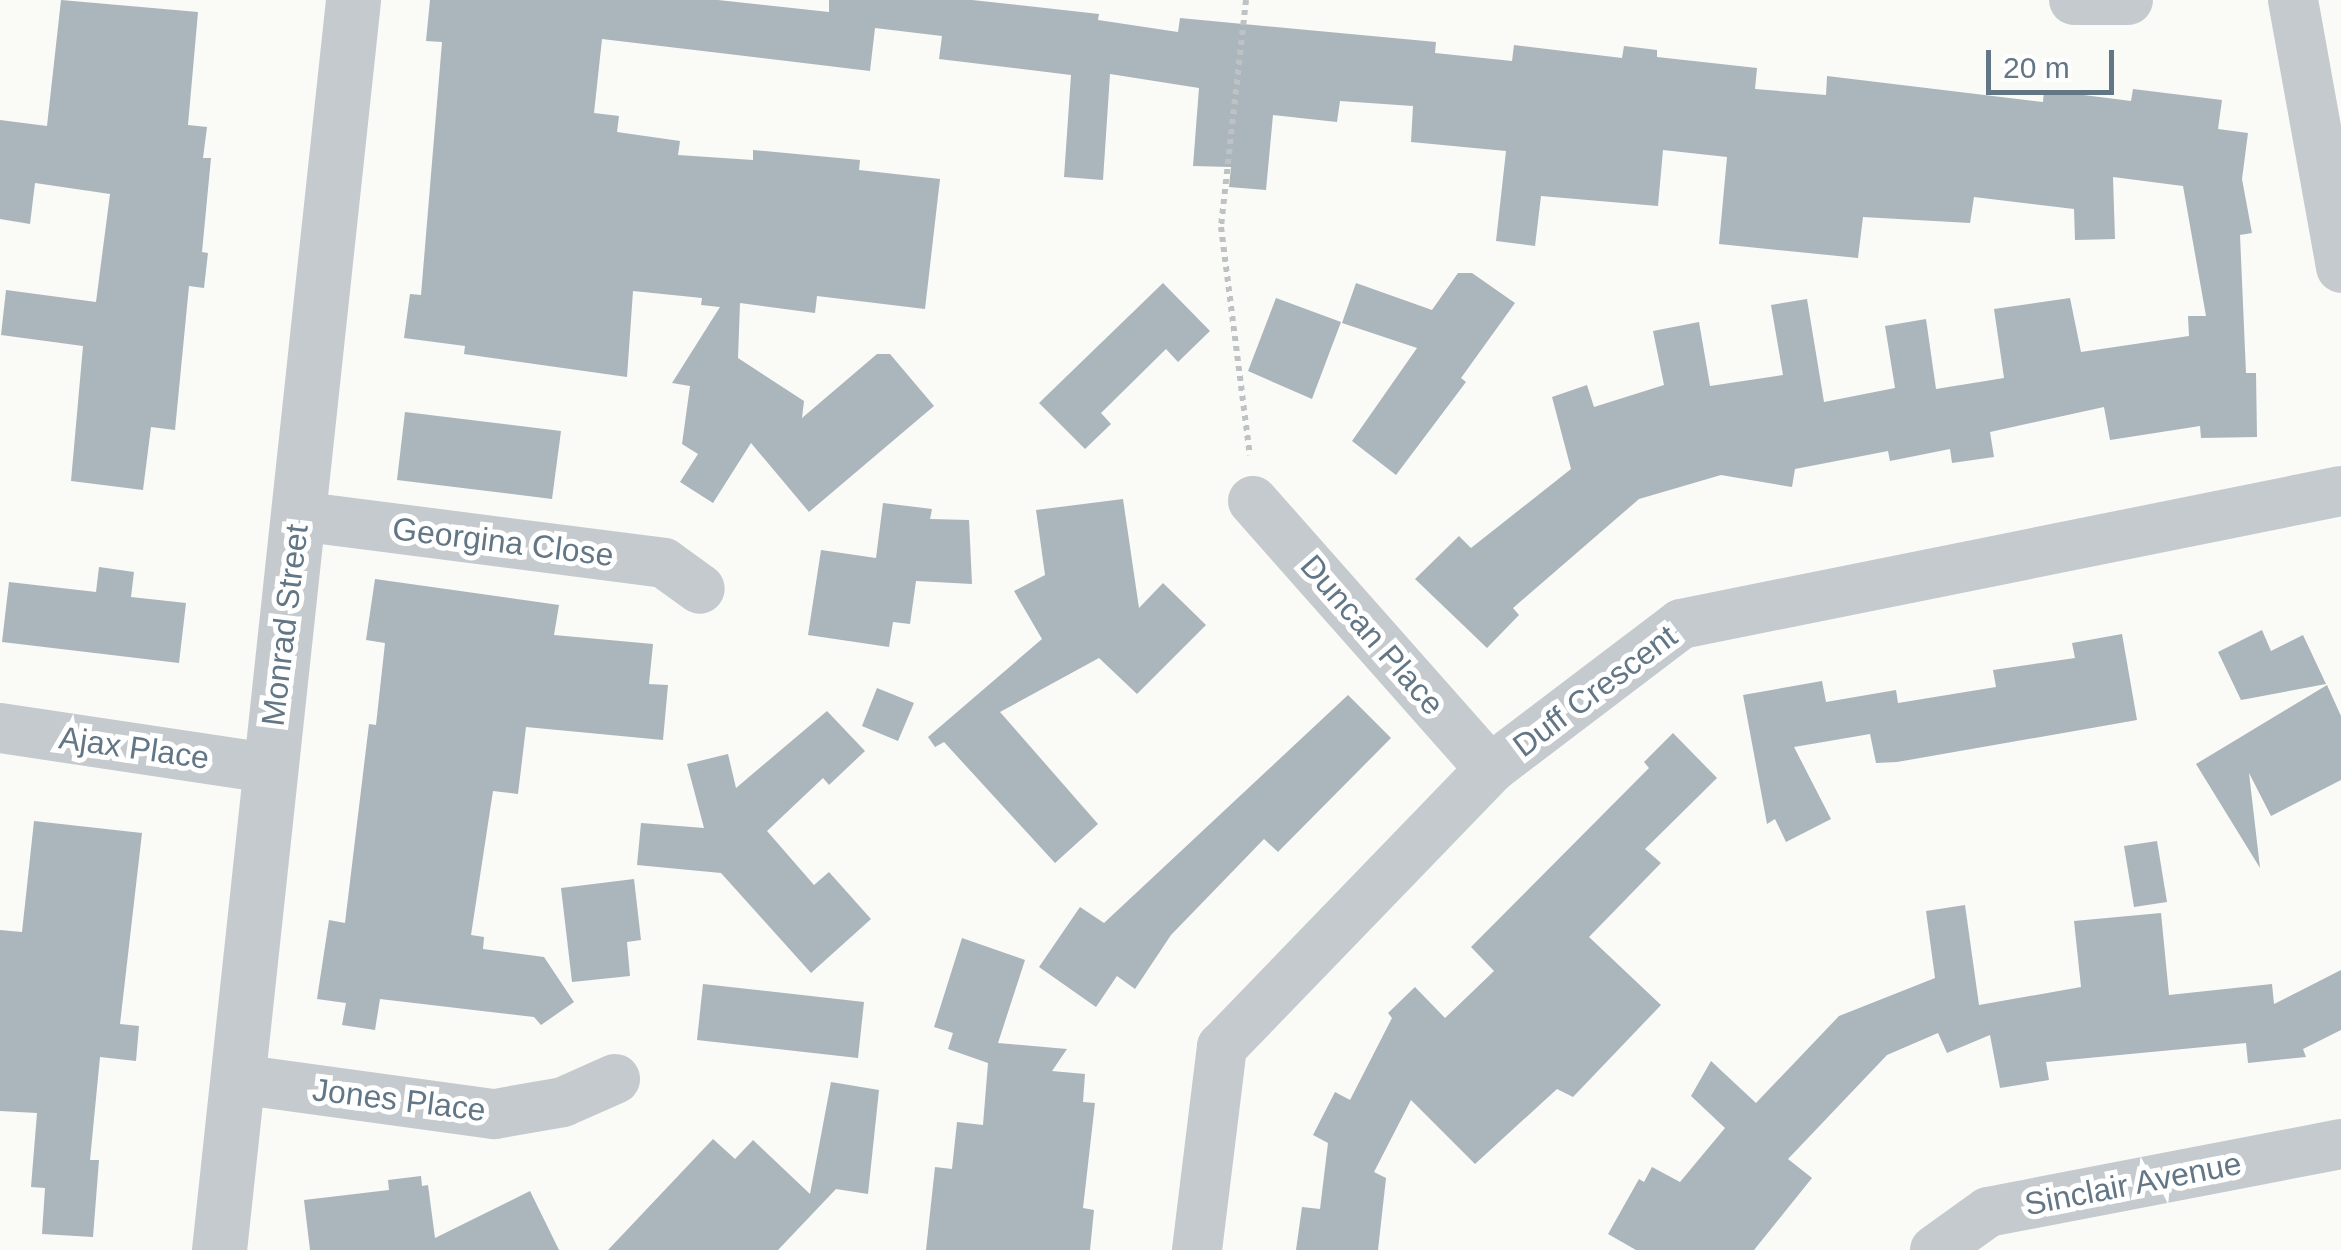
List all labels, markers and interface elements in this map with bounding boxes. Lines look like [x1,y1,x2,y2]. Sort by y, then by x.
scale bar [1991,30,2118,92]
text: 20 m [2003,51,2070,84]
street label: Georgina Close [390,509,616,575]
street label: Monrad Street [254,522,316,728]
street label: Duncan Place [1292,547,1452,723]
street label: Duff Crescent [1506,617,1684,765]
street label: Ajax Place [56,718,212,778]
street label: Jones Place [310,1070,488,1130]
street label: Sinclair Avenue [2020,1144,2246,1224]

